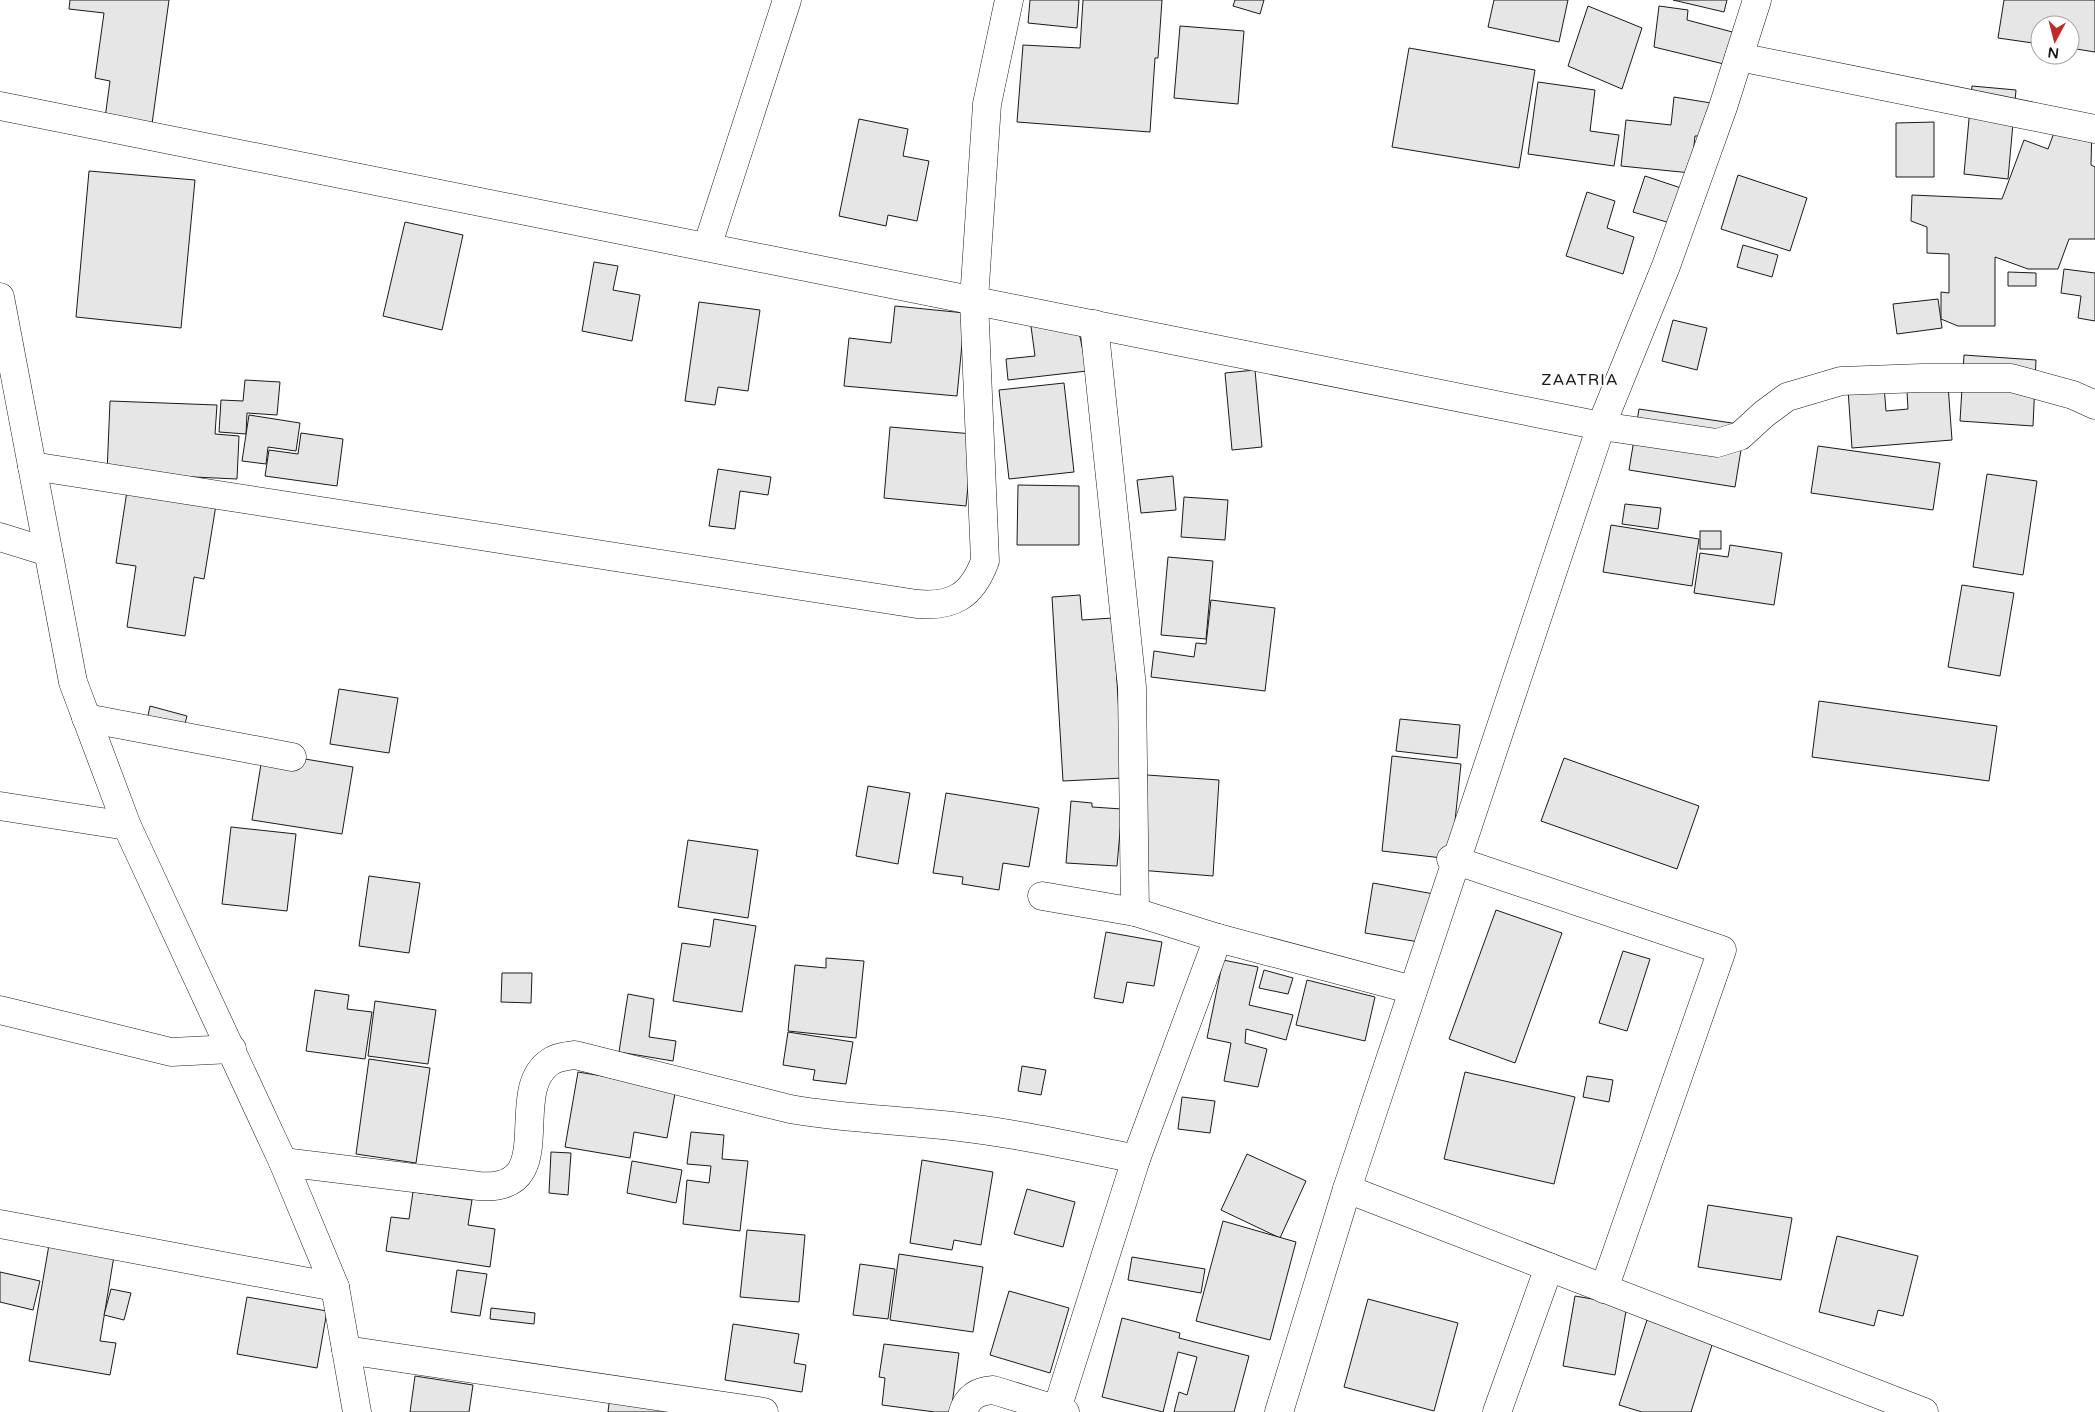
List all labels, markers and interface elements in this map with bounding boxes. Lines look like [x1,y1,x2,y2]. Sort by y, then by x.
north arrow [2030,15,2080,65]
text: N [2047,43,2060,62]
district label: ZAATRIA [1541,370,1619,390]

